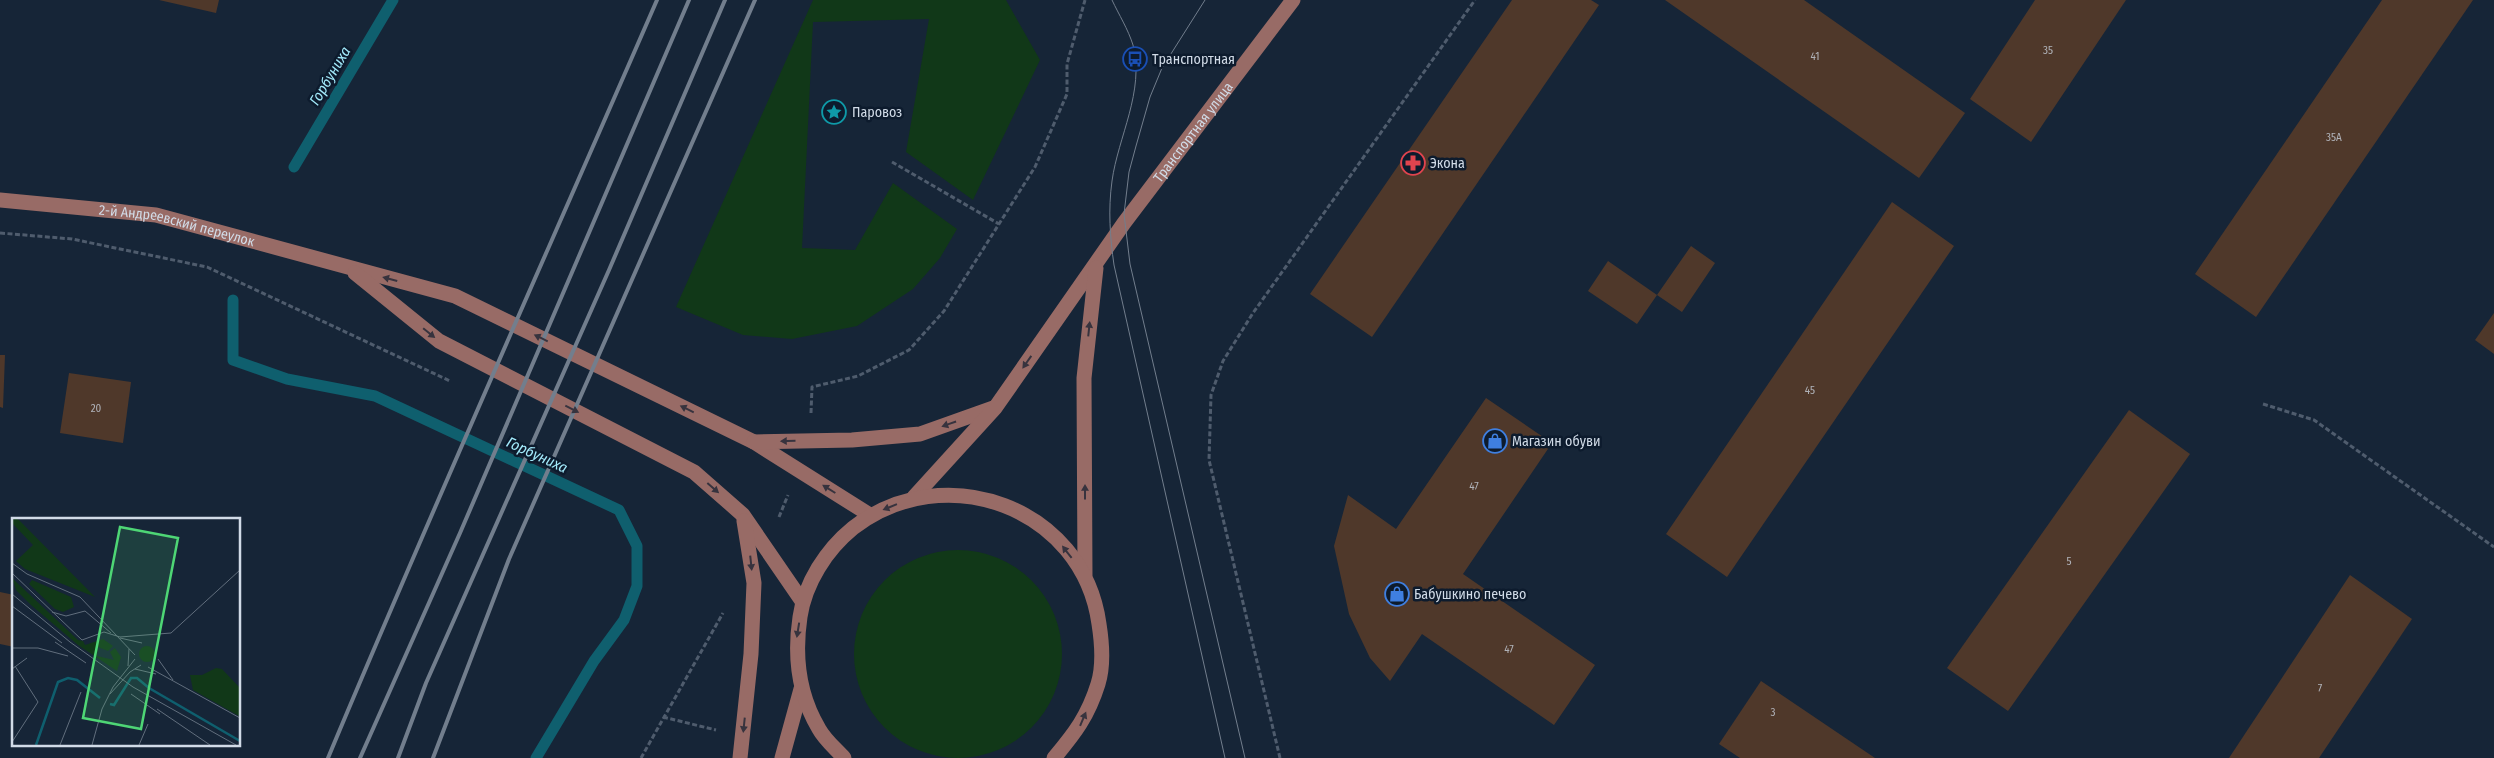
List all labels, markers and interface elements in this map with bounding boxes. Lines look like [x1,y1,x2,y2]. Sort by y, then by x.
water label: Горбуниха [305,43,355,109]
house number: 35 [2043,44,2053,57]
bus stop icon: Транспортная [1122,46,1148,72]
house number: 41 [1810,50,1820,63]
place label: Транспортная [1152,51,1235,68]
street label: Транспортная улица [1149,78,1236,186]
place icon: Паровоз [821,99,847,125]
place label: Паровоз [852,104,902,121]
house number: 35А [2326,131,2342,144]
pharmacy icon: Экона [1400,150,1426,176]
place label: Экона [1430,155,1465,172]
street label: 2-й Андреевский переулок [98,201,257,250]
one-way arrow [383,275,398,283]
one-way arrow [1085,321,1093,337]
one-way arrow [422,327,435,338]
one-way arrow [534,334,548,342]
one-way arrow [1022,355,1032,369]
house number: 45 [1805,384,1815,397]
house number: 20 [91,402,102,415]
one-way arrow [564,405,579,413]
one-way arrow [680,405,694,413]
one-way arrow [941,421,956,428]
shop icon: Магазин обуви [1482,428,1508,454]
water label: Горбуниха [504,433,571,477]
place label: Магазин обуви [1512,433,1600,450]
one-way arrow [780,438,796,446]
house number: 47 [1469,480,1479,493]
one-way arrow [706,483,719,494]
one-way arrow [1080,483,1088,499]
one-way arrow [822,484,835,494]
one-way arrow [882,503,897,511]
inset map [12,518,240,746]
one-way arrow [1061,546,1072,559]
one-way arrow [747,555,755,571]
house number: 5 [2066,555,2072,568]
shop icon: Бабушкино печево [1384,581,1410,607]
place label: Бабушкино печево [1414,586,1526,603]
one-way arrow [794,623,802,639]
house number: 47 [1504,643,1514,656]
house number: 7 [2318,682,2323,695]
house number: 3 [1771,706,1776,719]
one-way arrow [1080,712,1088,726]
one-way arrow [740,717,748,733]

